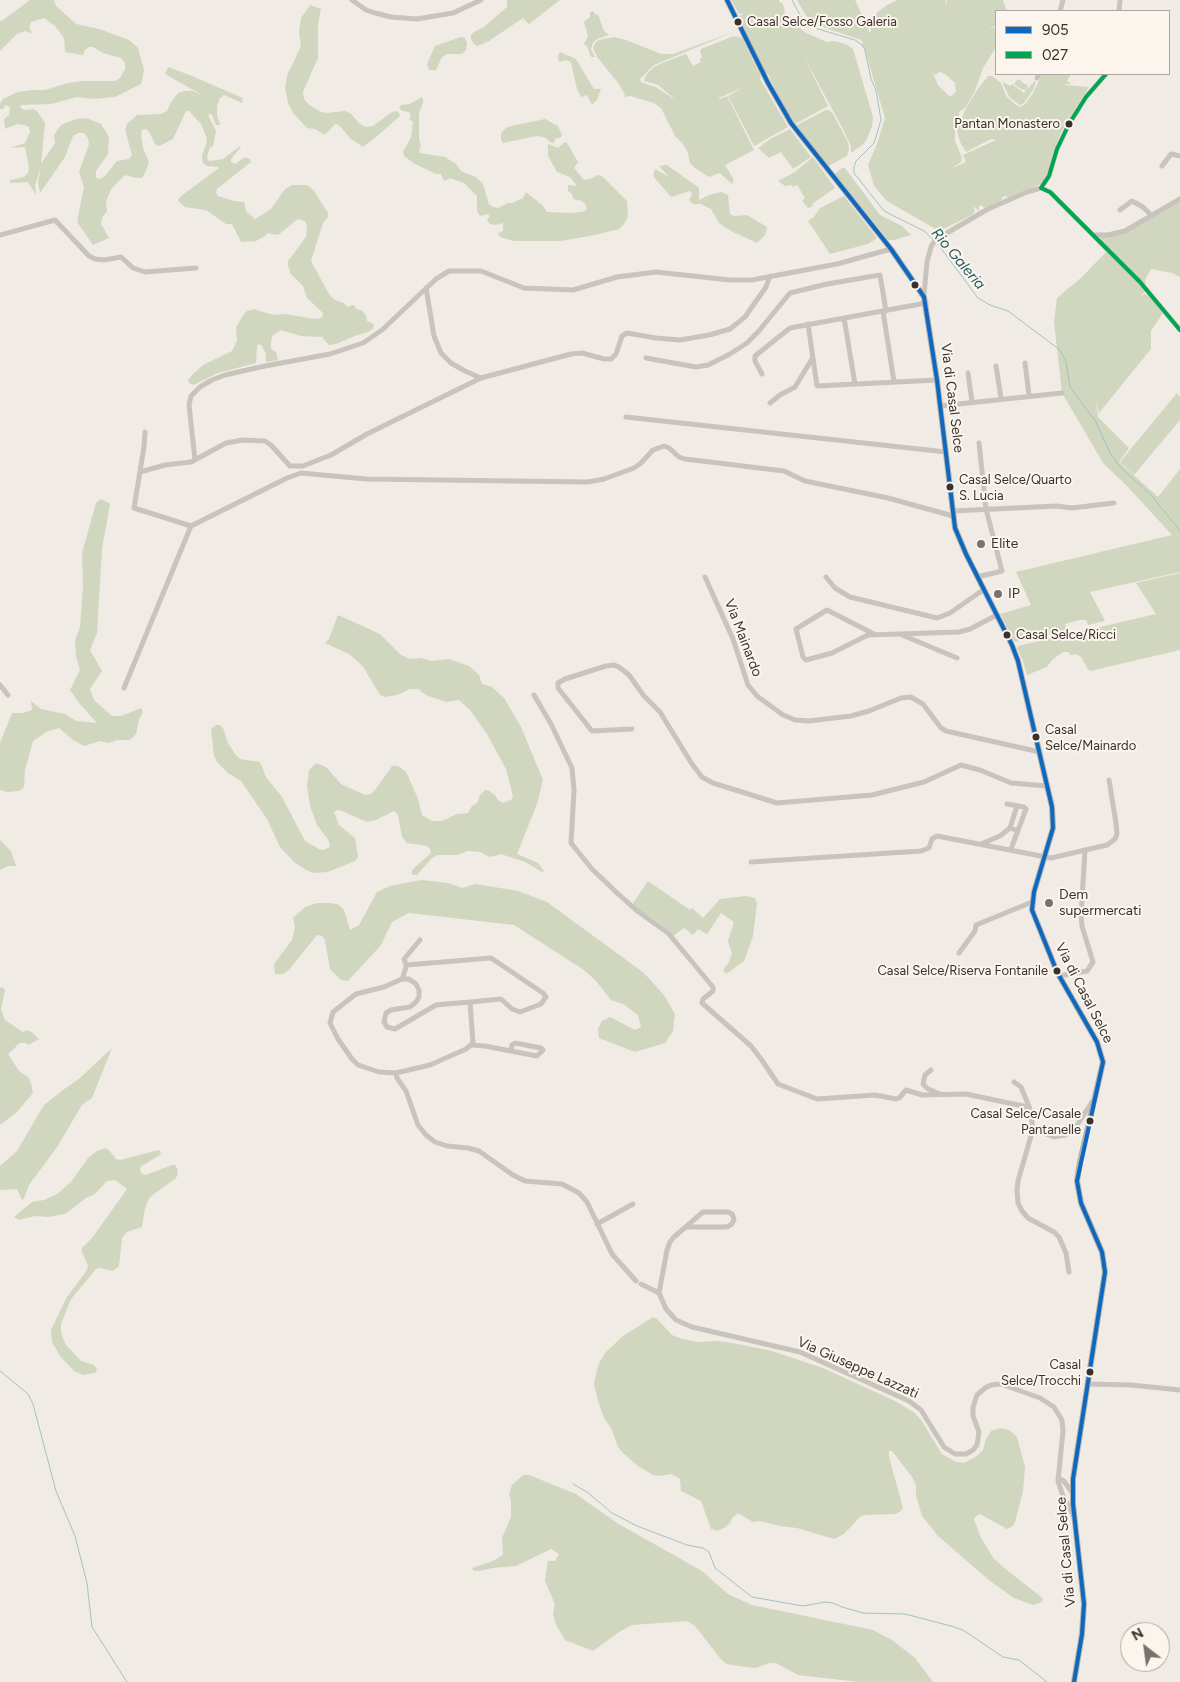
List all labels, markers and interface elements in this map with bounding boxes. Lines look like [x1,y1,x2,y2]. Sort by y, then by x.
legend [995,10,1170,75]
place label: Casal Selce/Fosso Galeria [747,14,897,30]
marker: Casal Selce/Fosso Galeria [733,17,743,27]
text: 905 [1042,21,1069,39]
text: 027 [1042,46,1068,64]
place label: Pantan Monastero [954,116,1060,132]
marker: Pantan Monastero [1064,119,1074,129]
water label: Rio Galeria [927,225,989,293]
unlabelled marker [910,280,920,290]
street label: Via di Casal Selce [937,342,967,454]
place label: Casal Selce/Quarto S. Lucia [959,472,1072,503]
marker: Casal Selce/Quarto S. Lucia [945,482,955,492]
place label: Elite [991,536,1019,552]
marker: Elite [975,538,987,550]
place label: IP [1008,586,1020,602]
marker: IP [992,588,1004,600]
street label: Via Mainardo [721,597,765,679]
place label: Casal Selce/Ricci [1016,627,1116,643]
marker: Casal Selce/Ricci [1002,630,1012,640]
place label: Casal Selce/Mainardo [1045,722,1136,753]
marker: Casal Selce/Mainardo [1031,732,1041,742]
place label: Dem supermercati [1059,887,1142,920]
marker: Dem supermercati [1043,897,1055,909]
street label: Via di Casal Selce [1051,940,1117,1046]
place label: Casal Selce/Riserva Fontanile [877,963,1048,979]
marker: Casal Selce/Riserva Fontanile [1052,966,1062,976]
place label: Casal Selce/Casale Pantanelle [970,1106,1081,1137]
marker: Casal Selce/Casale Pantanelle [1085,1116,1095,1126]
street label: Via Giuseppe Lazzati [795,1334,921,1402]
place label: Casal Selce/Trocchi [1001,1357,1081,1388]
marker: Casal Selce/Trocchi [1085,1367,1095,1377]
street label: Via di Casal Selce [1053,1496,1079,1608]
north arrow [1120,1622,1170,1672]
text: N [1129,1624,1147,1645]

